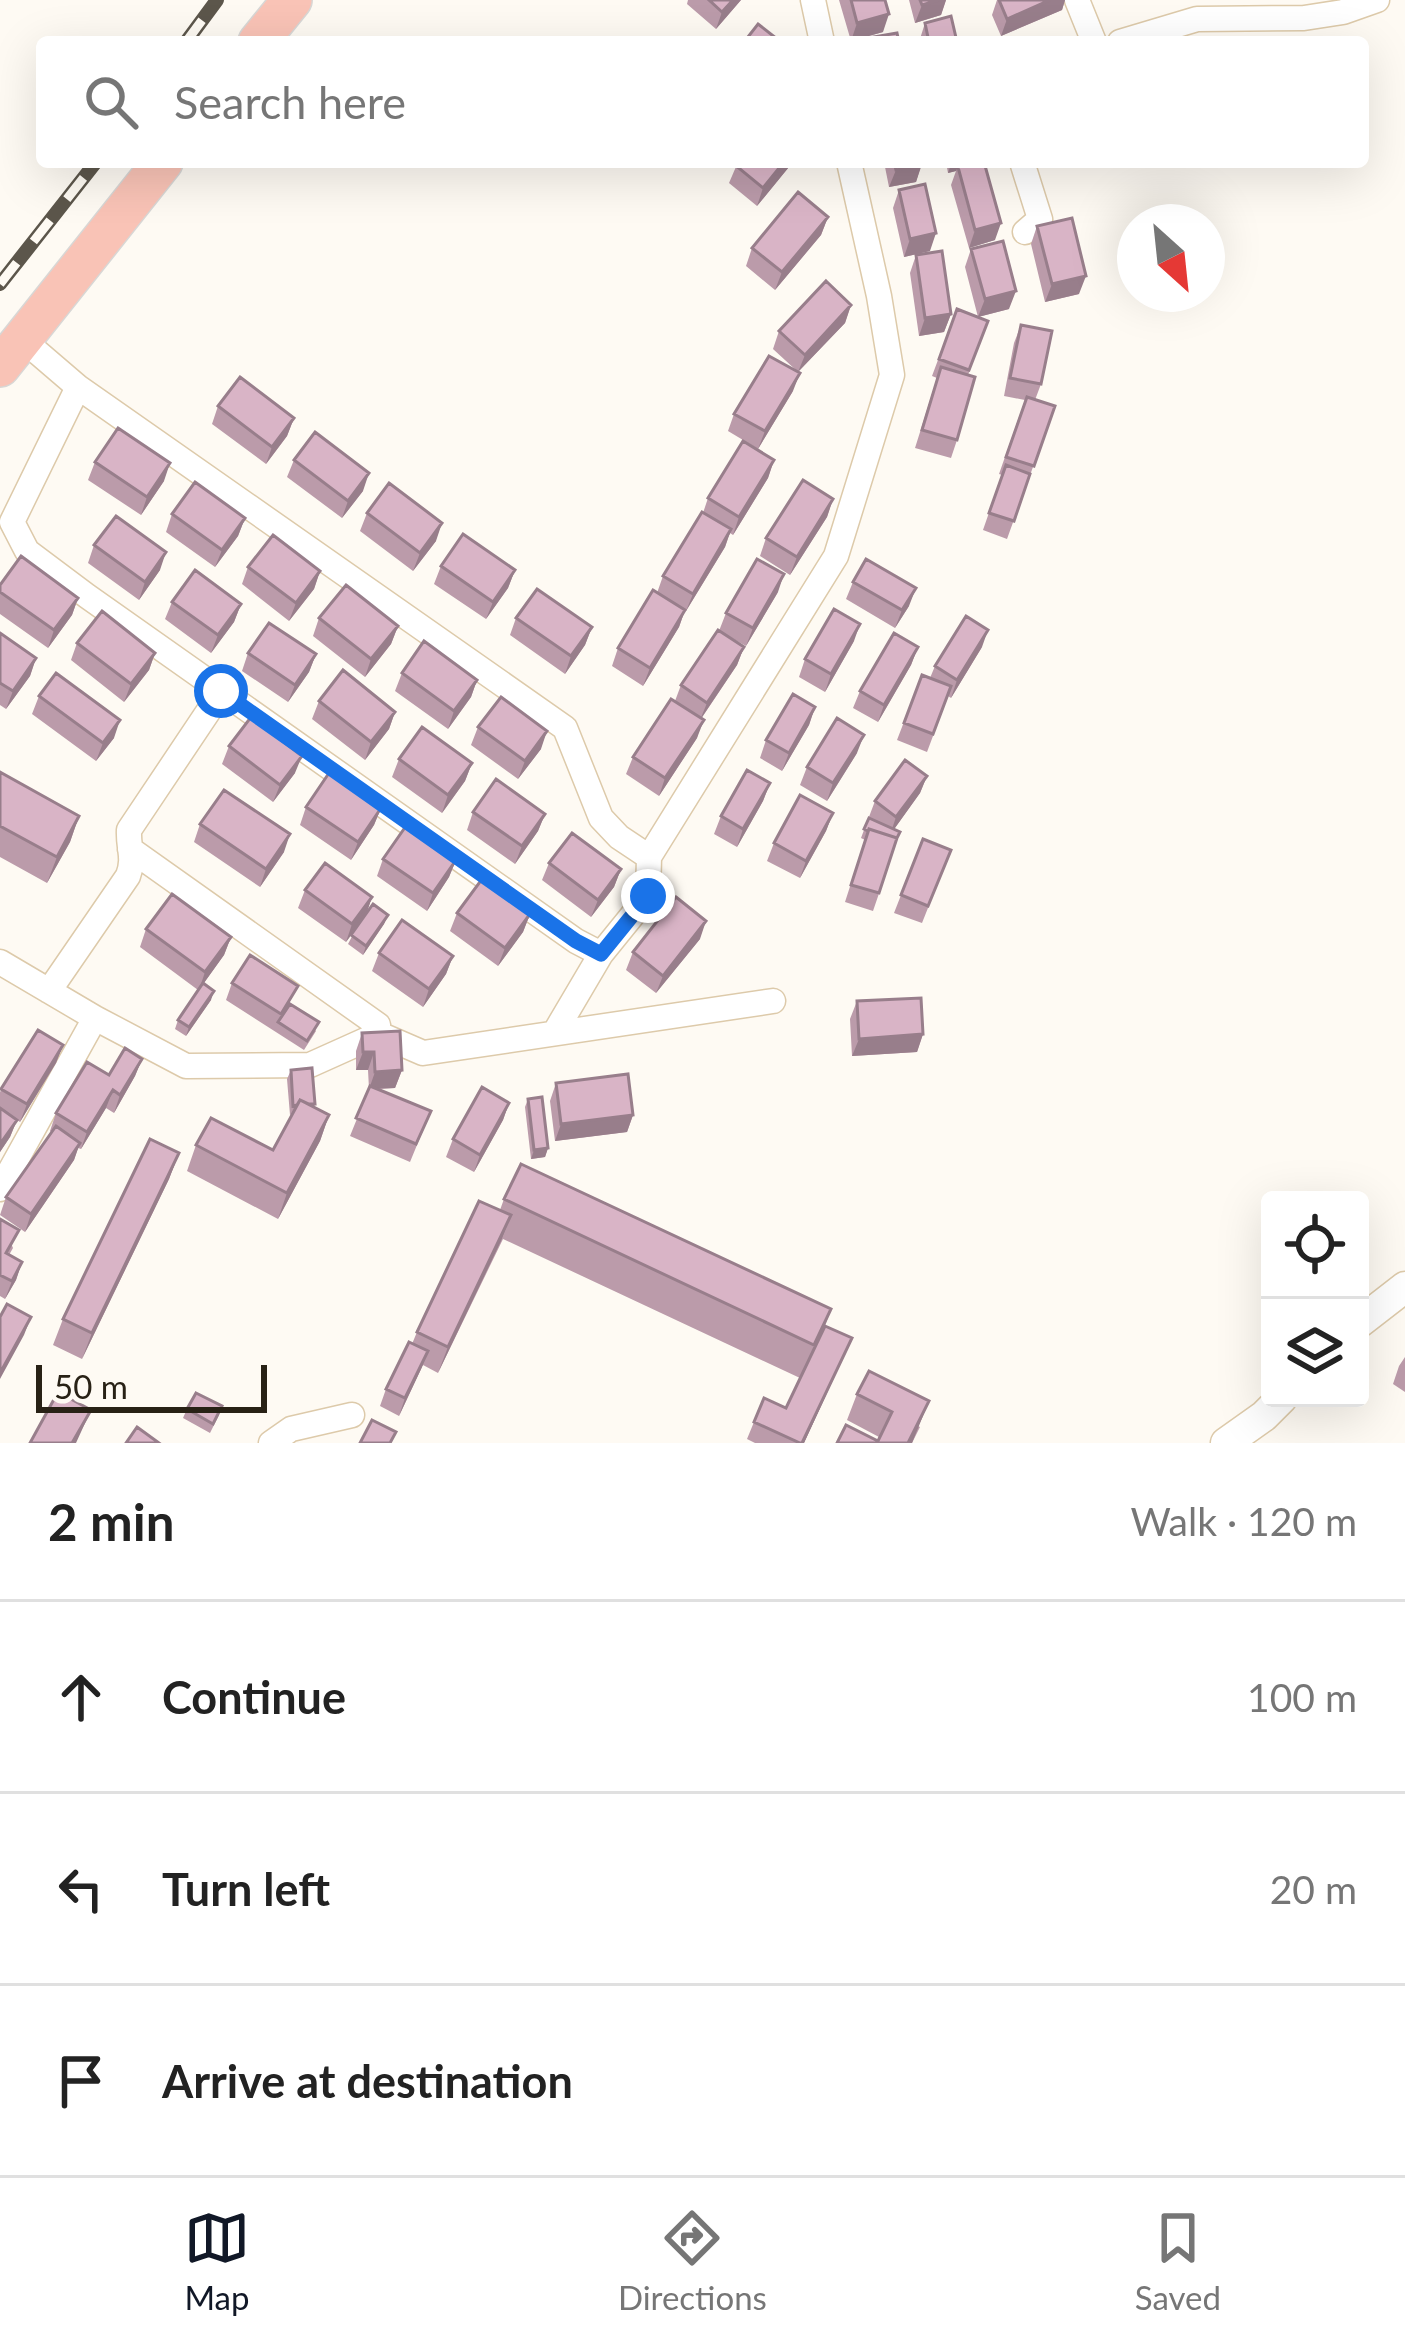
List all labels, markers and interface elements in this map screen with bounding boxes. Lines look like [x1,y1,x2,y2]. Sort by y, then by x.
search box [36,36,1369,168]
icon: search [78,69,144,135]
text: Search here [174,75,406,129]
north arrow [1117,204,1225,312]
route start [194,664,248,718]
route end [621,869,675,923]
map controls [1261,1191,1369,1407]
button: locate [1261,1191,1369,1299]
button: layers [1261,1299,1369,1407]
scale bar [36,1359,267,1412]
text: 50 m [54,1366,128,1406]
text: 2 min [48,1491,174,1552]
text: Walk · 120 m [1130,1498,1357,1544]
icon: ahead [48,1664,114,1730]
text: Continue [162,1670,346,1724]
text: 100 m [1247,1674,1357,1720]
icon: left [48,1856,114,1922]
text: Turn left [162,1862,330,1916]
text: 20 m [1270,1866,1357,1912]
icon: arrive [48,2048,114,2114]
text: Arrive at destination [162,2054,573,2108]
tab: Map [184,2205,250,2317]
tab: Directions [618,2205,767,2317]
tab: Saved [1135,2205,1221,2317]

